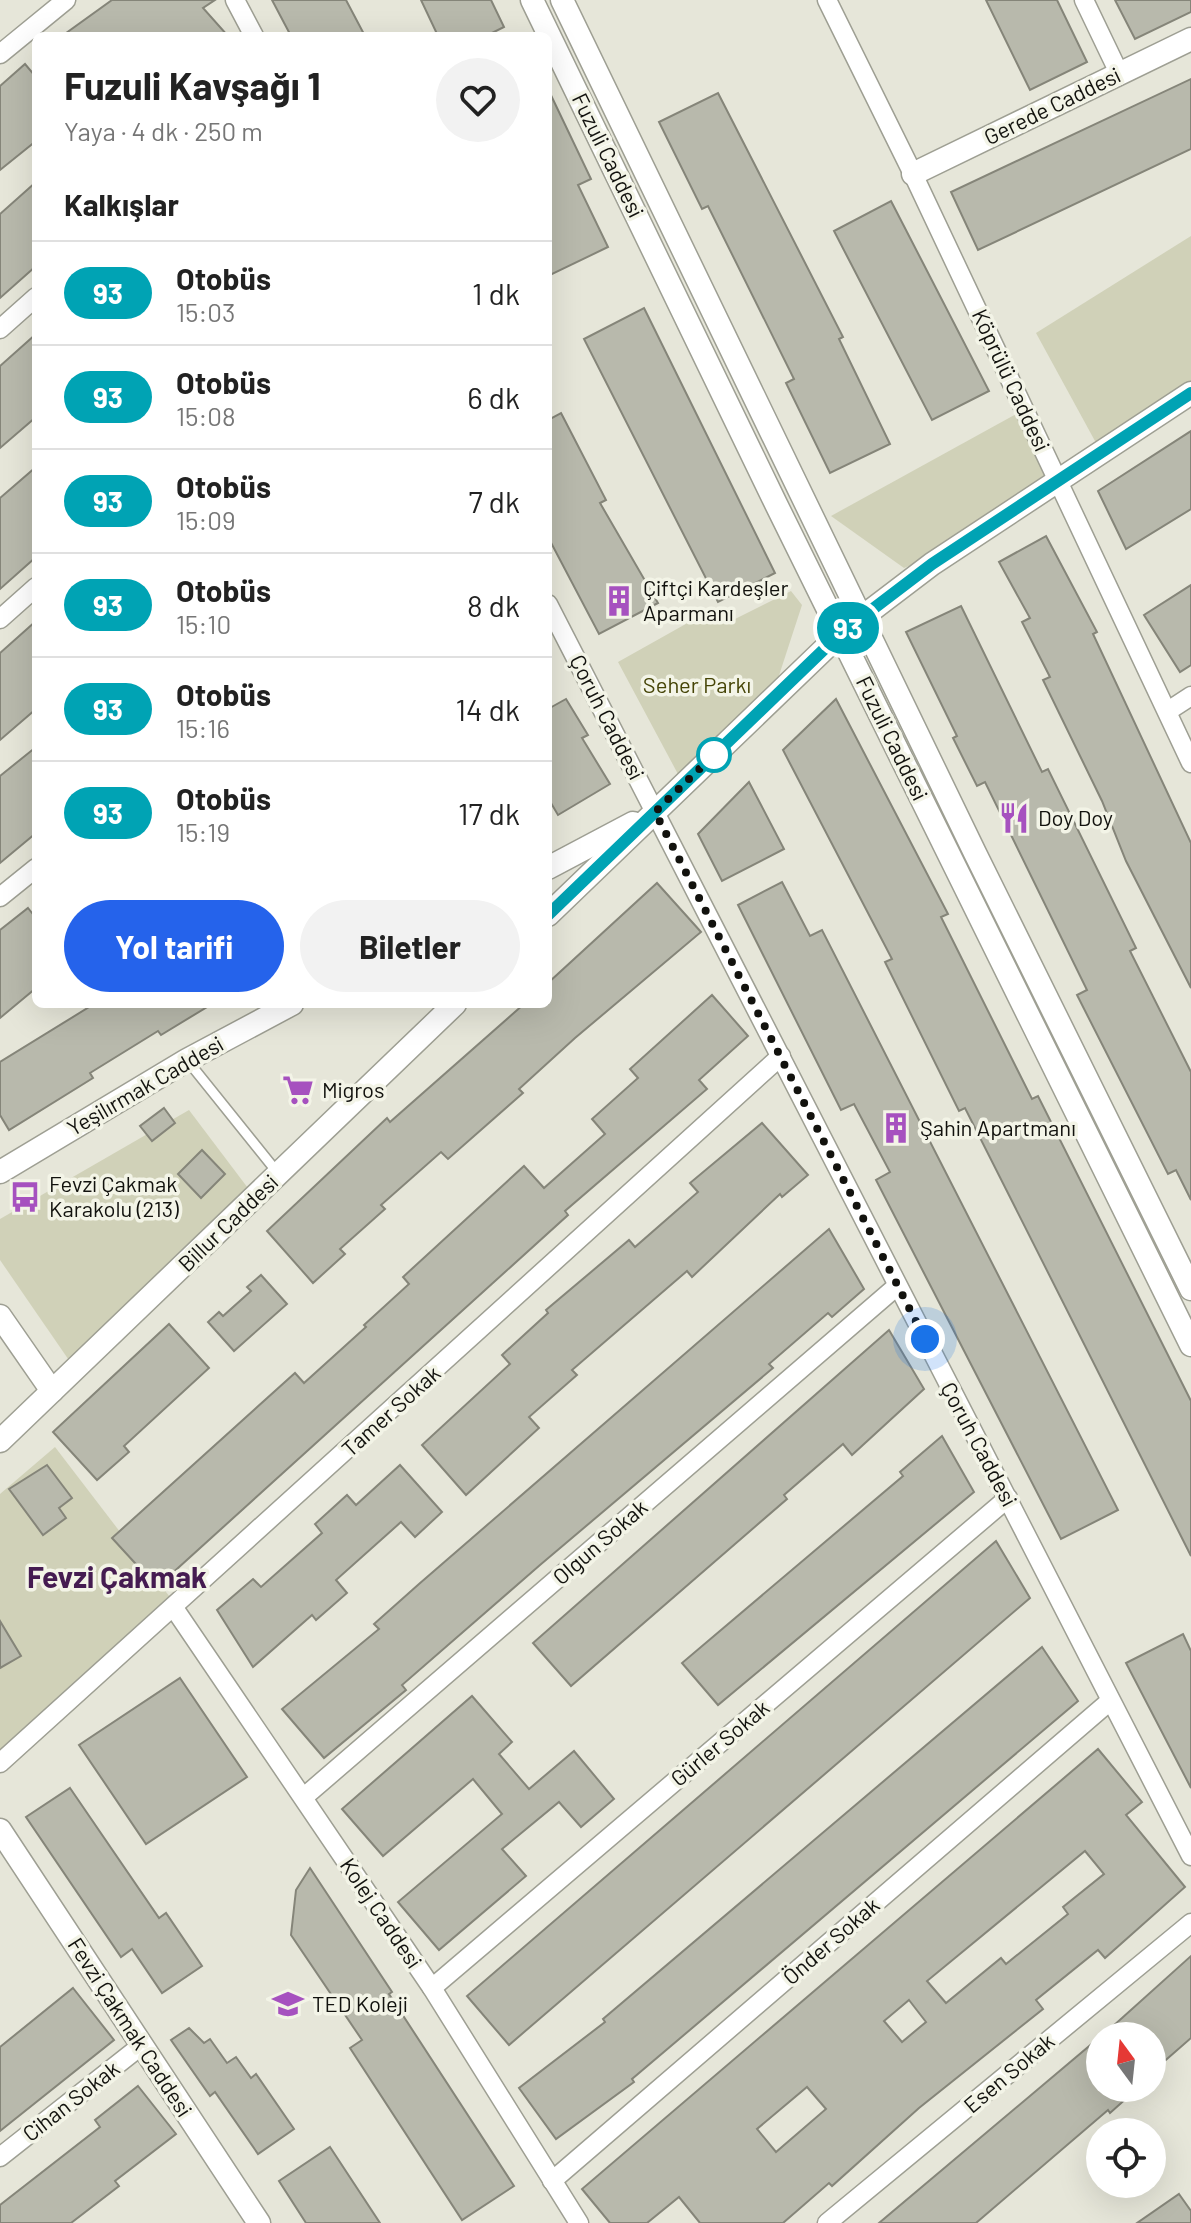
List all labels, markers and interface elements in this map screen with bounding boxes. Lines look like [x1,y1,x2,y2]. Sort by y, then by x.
button: heart [436,58,520,142]
street label: Gerede Caddesi [979,61,1124,149]
text: Fuzuli Kavşağı 1 [64,62,321,108]
street label: Fuzuli Caddesi [568,88,650,221]
text: Yaya · 4 dk · 250 m [64,115,263,146]
text: Kalkışlar [64,186,179,222]
text: Otobüs [176,260,271,296]
text: 1 dk [472,275,520,311]
text: 93 [93,276,123,310]
text: 15:03 [176,296,235,327]
street label: Köprülü Caddesi [968,305,1056,455]
text: Otobüs [176,364,271,400]
text: 6 dk [467,379,520,415]
text: 93 [93,380,123,414]
text: 15:08 [176,400,236,431]
text: Otobüs [176,468,271,504]
text: 7 dk [468,483,520,519]
text: 93 [93,484,123,518]
text: 15:09 [176,504,236,535]
text: Otobüs [176,572,271,608]
place label: Çiftçi Kardeşler Aparmanı [643,574,789,625]
building icon: Çiftçi Kardeşler Aparmanı [602,584,636,618]
text: 8 dk [467,587,520,623]
text: 93 [93,588,123,622]
line badge: 93 [812,602,884,654]
text: 15:10 [176,608,231,639]
text: 93 [833,611,863,645]
street label: Çoruh Caddesi [565,650,650,783]
park label: Seher Parkı [643,671,751,697]
street label: Fuzuli Caddesi [852,671,934,804]
text: Otobüs [176,676,271,712]
text: 14 dk [456,691,520,727]
text: 93 [93,692,123,726]
text: 15:16 [176,712,230,743]
unlabelled marker [697,738,731,772]
text: Otobüs [176,780,271,816]
text: 17 dk [458,795,520,831]
text: 93 [93,796,123,830]
restaurant icon: Doy Doy [997,801,1031,835]
place label: Doy Doy [1038,804,1113,830]
text: 15:19 [176,816,230,847]
button: Yol tarifi [64,900,284,992]
button: Biletler [300,900,520,992]
street label: Yeşilırmak Caddesi [62,1030,227,1140]
supermarket icon: Migros [281,1073,315,1107]
place label: Migros [322,1076,385,1102]
building icon: Şahin Apartmanı [879,1111,913,1145]
place label: Şahin Apartmanı [920,1114,1076,1140]
street label: Billur Caddesi [172,1168,282,1276]
place label: Fevzi Çakmak Karakolu (213) [49,1170,179,1221]
bus stop icon: Fevzi Çakmak Karakolu (213) [8,1180,42,1214]
your location [905,1319,945,1359]
street label: Tamer Sokak [336,1359,445,1461]
street label: Çoruh Caddesi [936,1377,1023,1510]
street label: Olgun Sokak [547,1493,652,1589]
district label: Fevzi Çakmak [27,1558,207,1594]
street label: Gürler Sokak [665,1694,774,1791]
street label: Kolej Caddesi [336,1853,428,1972]
street label: Önder Sokak [777,1891,884,1989]
street label: Fevzi Çakmak Caddesi [63,1932,198,2121]
school or university icon: TED Koleji [271,1987,305,2021]
place label: TED Koleji [312,1990,408,2016]
north arrow [1086,2022,1166,2102]
map controls [1086,2022,1166,2198]
street label: Esen Sokak [958,2027,1059,2117]
street label: Cihan Sokak [17,2054,124,2146]
button: locate [1086,2118,1166,2198]

